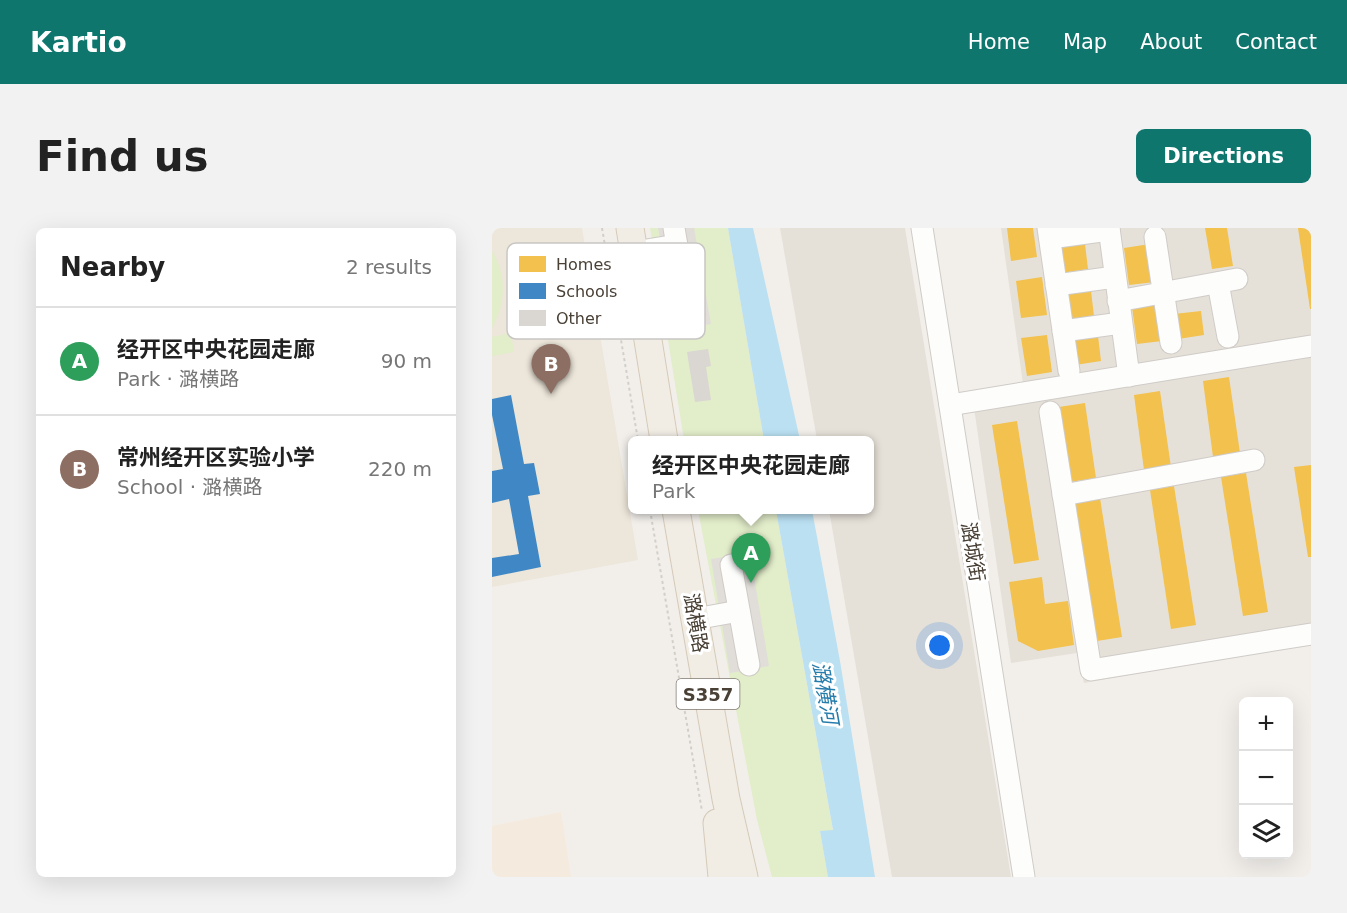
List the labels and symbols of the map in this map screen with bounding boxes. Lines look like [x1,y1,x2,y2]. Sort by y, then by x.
legend [507,243,705,339]
text: Homes [556,255,612,274]
text: Schools [556,282,617,301]
text: Other [556,309,602,328]
pin: B [532,344,570,394]
street label: 潞城街 [956,520,990,584]
pin: A [732,534,770,583]
street label: 潞横路 [679,591,713,655]
your location [925,631,954,660]
water label: 潞横河 [808,660,843,730]
road number: S357 [676,679,740,709]

